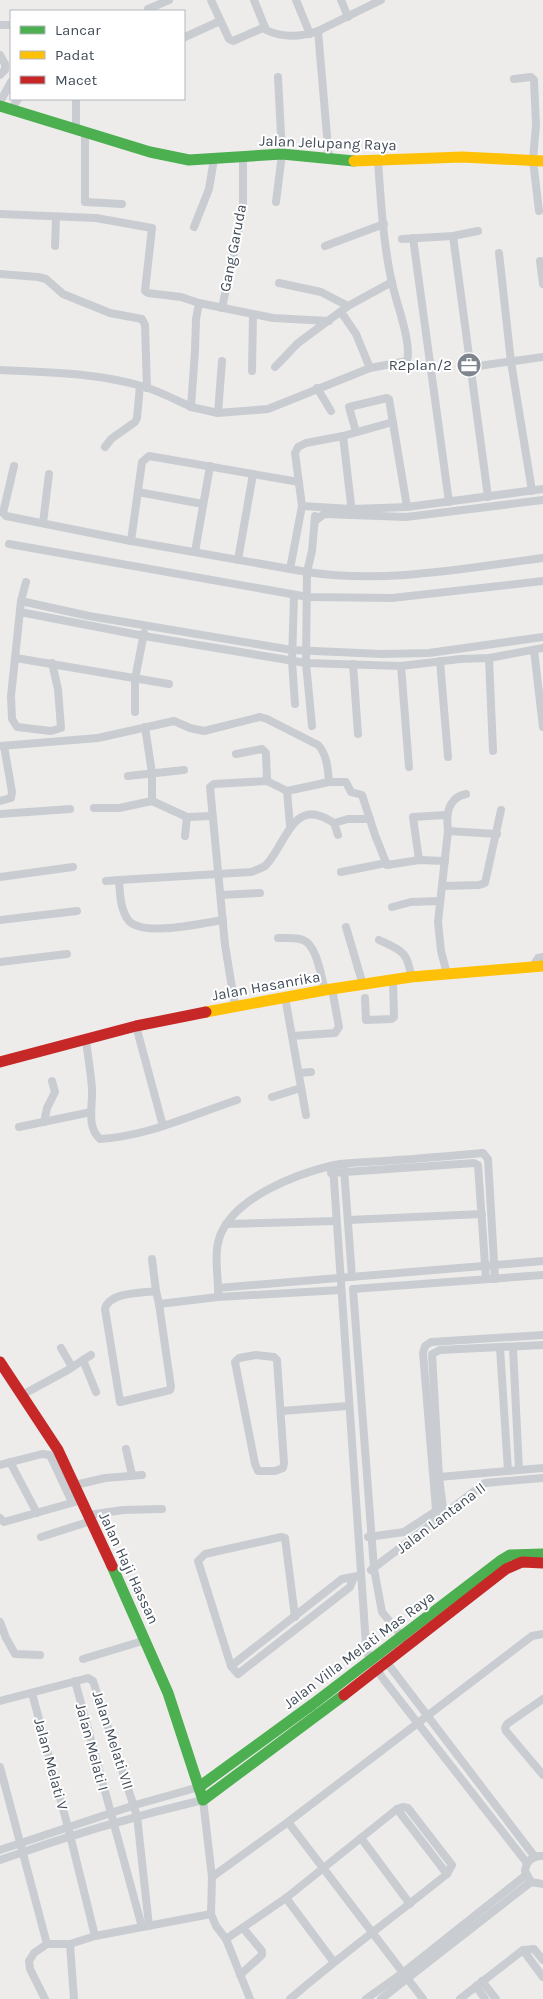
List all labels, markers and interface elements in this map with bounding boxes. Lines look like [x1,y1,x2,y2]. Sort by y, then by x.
legend [10,10,185,100]
text: Lancar [55,21,101,39]
text: Padat [55,46,95,64]
text: Macet [55,71,97,89]
street label: Jalan Jelupang Raya [259,132,397,154]
street label: Gang Garuda [216,203,250,293]
office icon: R2plan/2 [456,352,482,378]
place label: R2plan/2 [389,356,452,374]
street label: Jalan Hasanrika [211,968,321,1004]
street label: Jalan Lantana II [393,1479,489,1557]
street label: Jalan Haji Hassan [95,1509,163,1627]
street label: Jalan Villa Melati Mas Raya [280,1587,438,1713]
street label: Jalan Melati VII [89,1688,137,1792]
street label: Jalan Melati I [72,1701,112,1793]
street label: Jalan Melati V [30,1716,72,1812]

